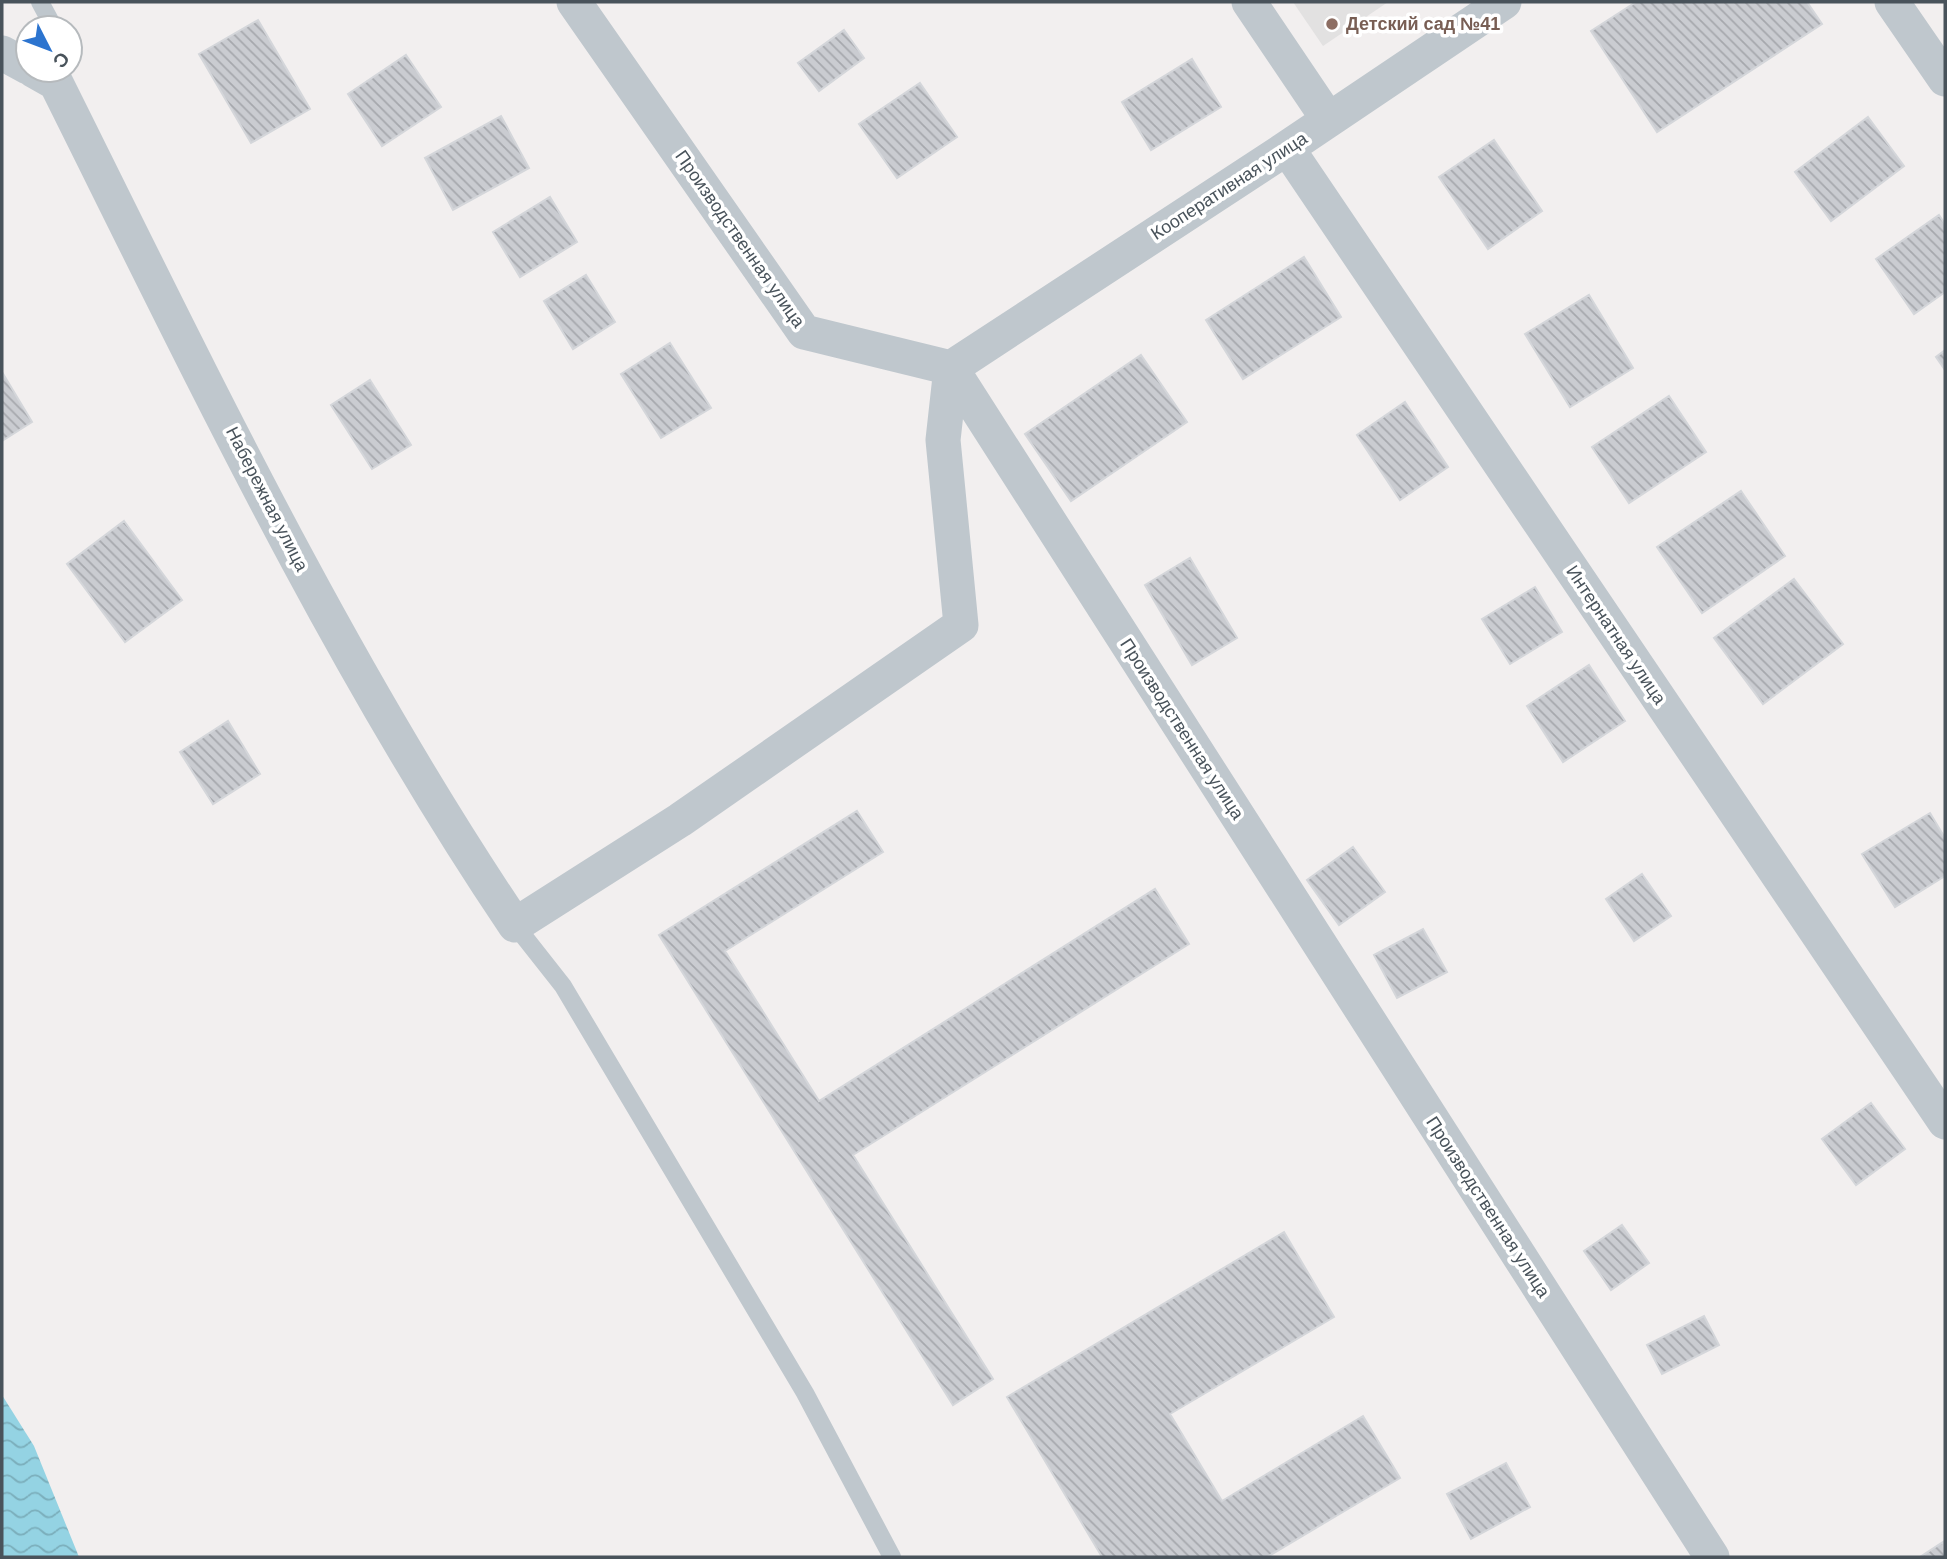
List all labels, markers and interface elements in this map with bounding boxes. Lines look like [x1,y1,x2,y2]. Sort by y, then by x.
north arrow [14,14,84,84]
place label: Детский сад №41 [1346,14,1500,34]
marker: Детский сад №41 [1324,16,1340,32]
text: С [49,48,74,72]
street label: Кооперативная улица [1147,128,1312,244]
street label: Производственная улица [671,147,809,332]
street label: Набережная улица [222,424,312,575]
street label: Интернатная улица [1562,562,1670,709]
street label: Производственная улица [1116,635,1249,824]
street label: Производственная улица [1422,1113,1555,1302]

